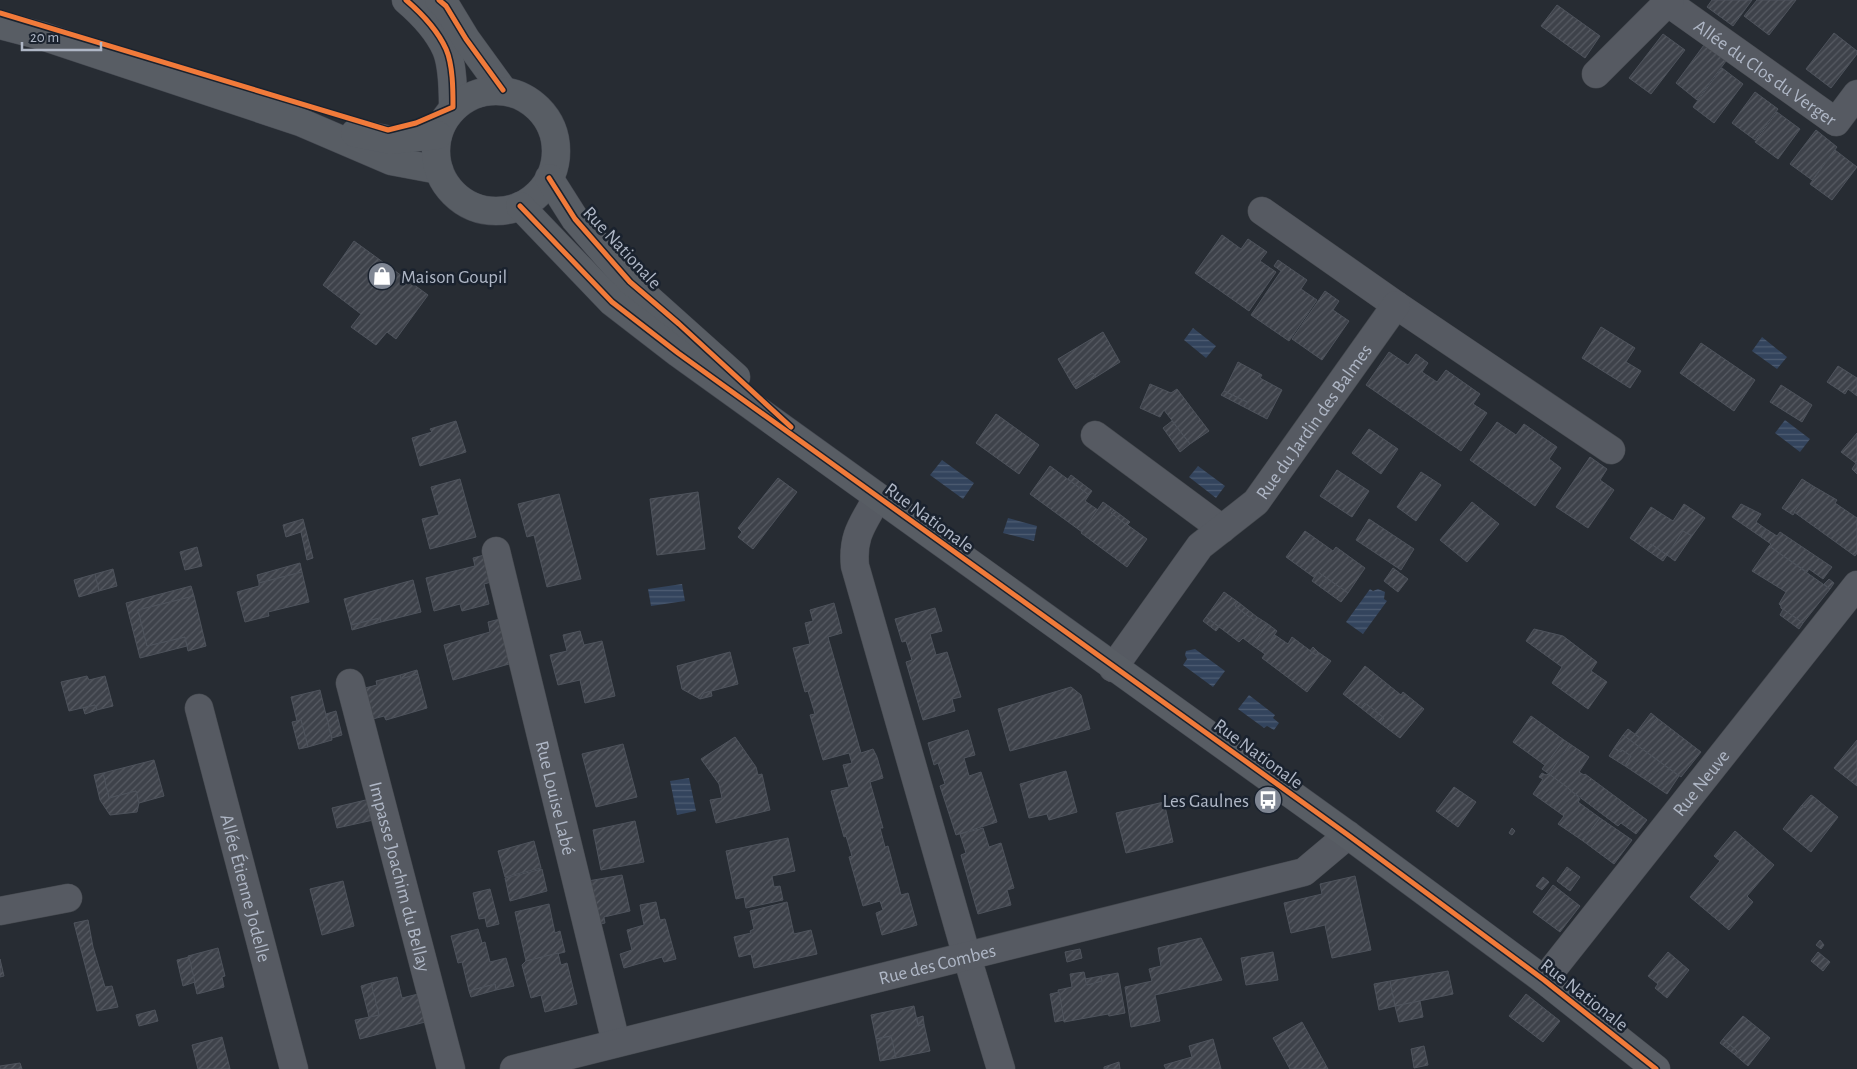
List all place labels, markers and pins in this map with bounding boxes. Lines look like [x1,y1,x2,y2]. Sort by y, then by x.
shop icon: Maison Goupil [367,261,397,291]
place label: Maison Goupil [401,268,507,287]
bus stop icon: Les Gaulnes [1253,785,1283,815]
place label: Les Gaulnes [1162,792,1249,811]

